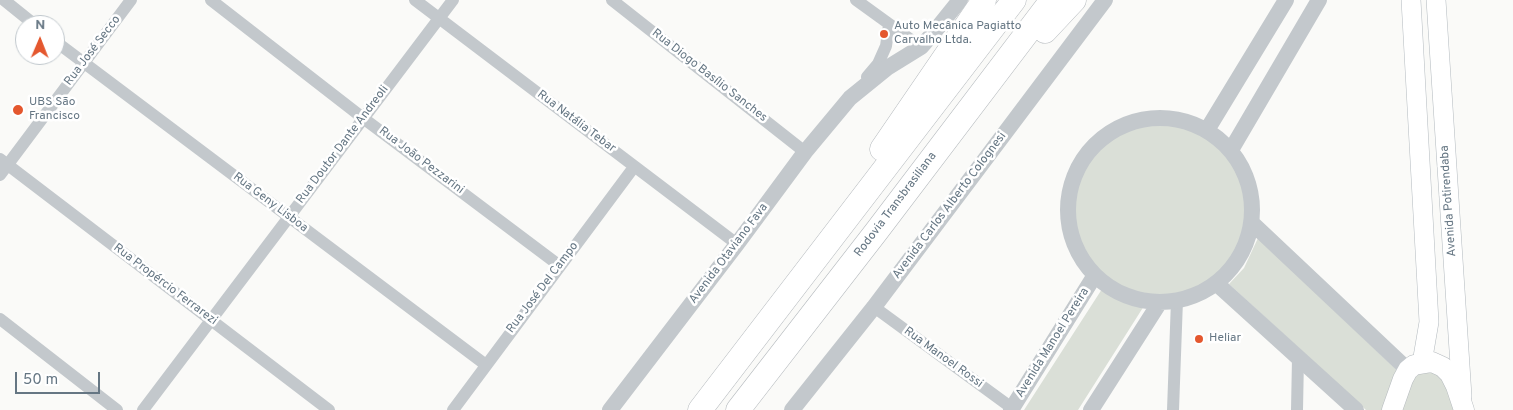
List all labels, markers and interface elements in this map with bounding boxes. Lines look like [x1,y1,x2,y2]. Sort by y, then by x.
street label: Rua José Secco [62,13,124,89]
north arrow [15,15,65,65]
text: N [35,17,45,34]
place label: Auto Mecânica Pagiatto Carvalho Ltda. [894,20,1021,48]
street label: Rua Diogo Basílio Sanches [649,27,769,125]
marker: Auto Mecânica Pagiatto Carvalho Ltda. [878,28,890,40]
street label: Rua Doutor Dante Andreoli [294,83,392,207]
street label: Rua Natália Tebar [534,88,618,156]
place label: UBS São Francisco [29,96,80,124]
marker: UBS São Francisco [11,103,25,117]
street label: Rua João Pezzarini [376,124,466,198]
street label: Avenida Carlos Alberto Colognesi [890,130,1010,282]
street label: Avenida Potirendaba [1438,145,1460,257]
street label: Rodovia Transbrasiliana [852,150,940,260]
street label: Rua Geny Lisboa [230,170,310,236]
street label: Avenida Otaviano Fava [687,201,771,307]
street label: Rua José Del Campo [504,240,582,336]
street label: Rua Propércio Ferrarezi [110,241,220,329]
street label: Avenida Manoel Pereira [1013,285,1093,401]
street label: Rua Manoel Rossi [901,324,985,392]
place label: Heliar [1209,332,1241,346]
marker: Heliar [1193,333,1205,345]
scale bar [18,362,102,394]
text: 50 m [23,371,58,390]

